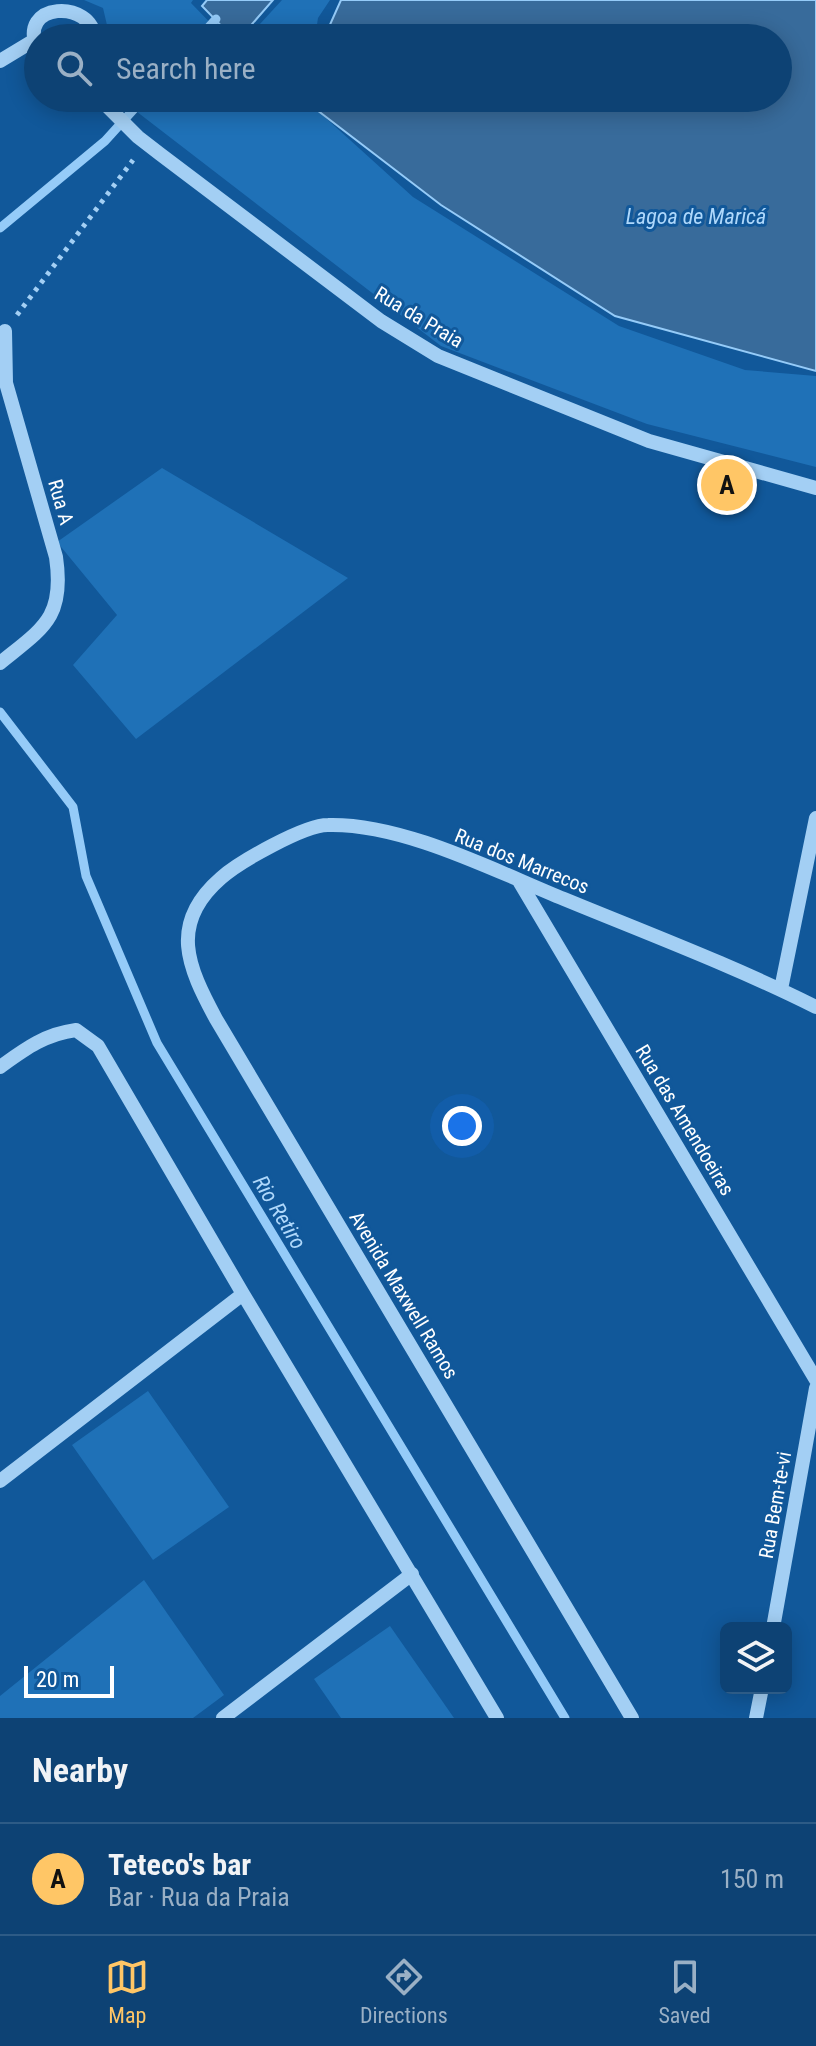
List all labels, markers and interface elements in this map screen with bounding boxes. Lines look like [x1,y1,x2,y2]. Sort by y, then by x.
search box [24,24,792,112]
icon: search [52,46,96,90]
text: Search here [116,51,256,86]
water label: Lagoa de Maricá [626,204,767,229]
street label: Rua da Praia [370,281,468,353]
pin: A [701,455,753,515]
street label: Rua A [43,477,79,528]
street label: Rua dos Marrecos [451,823,593,899]
street label: Rua das Amendoeiras [631,1040,739,1200]
your location [442,1106,482,1146]
water label: Rio Retiro [248,1171,311,1254]
street label: Avenida Maxwell Ramos [344,1207,464,1383]
street label: Rua Bem-te-vi [754,1450,796,1560]
map controls [720,1622,792,1694]
button: layers [720,1622,792,1694]
scale bar [24,1662,114,1698]
text: 20 m [36,1667,79,1692]
text: Nearby [32,1750,128,1790]
text: Teteco's bar [108,1847,251,1882]
text: A [50,1864,66,1894]
text: 150 m [720,1864,784,1894]
text: Bar · Rua da Praia [108,1882,290,1912]
tab: Map [105,1955,149,2028]
tab: Directions [360,1955,448,2028]
tab: Saved [658,1955,711,2028]

